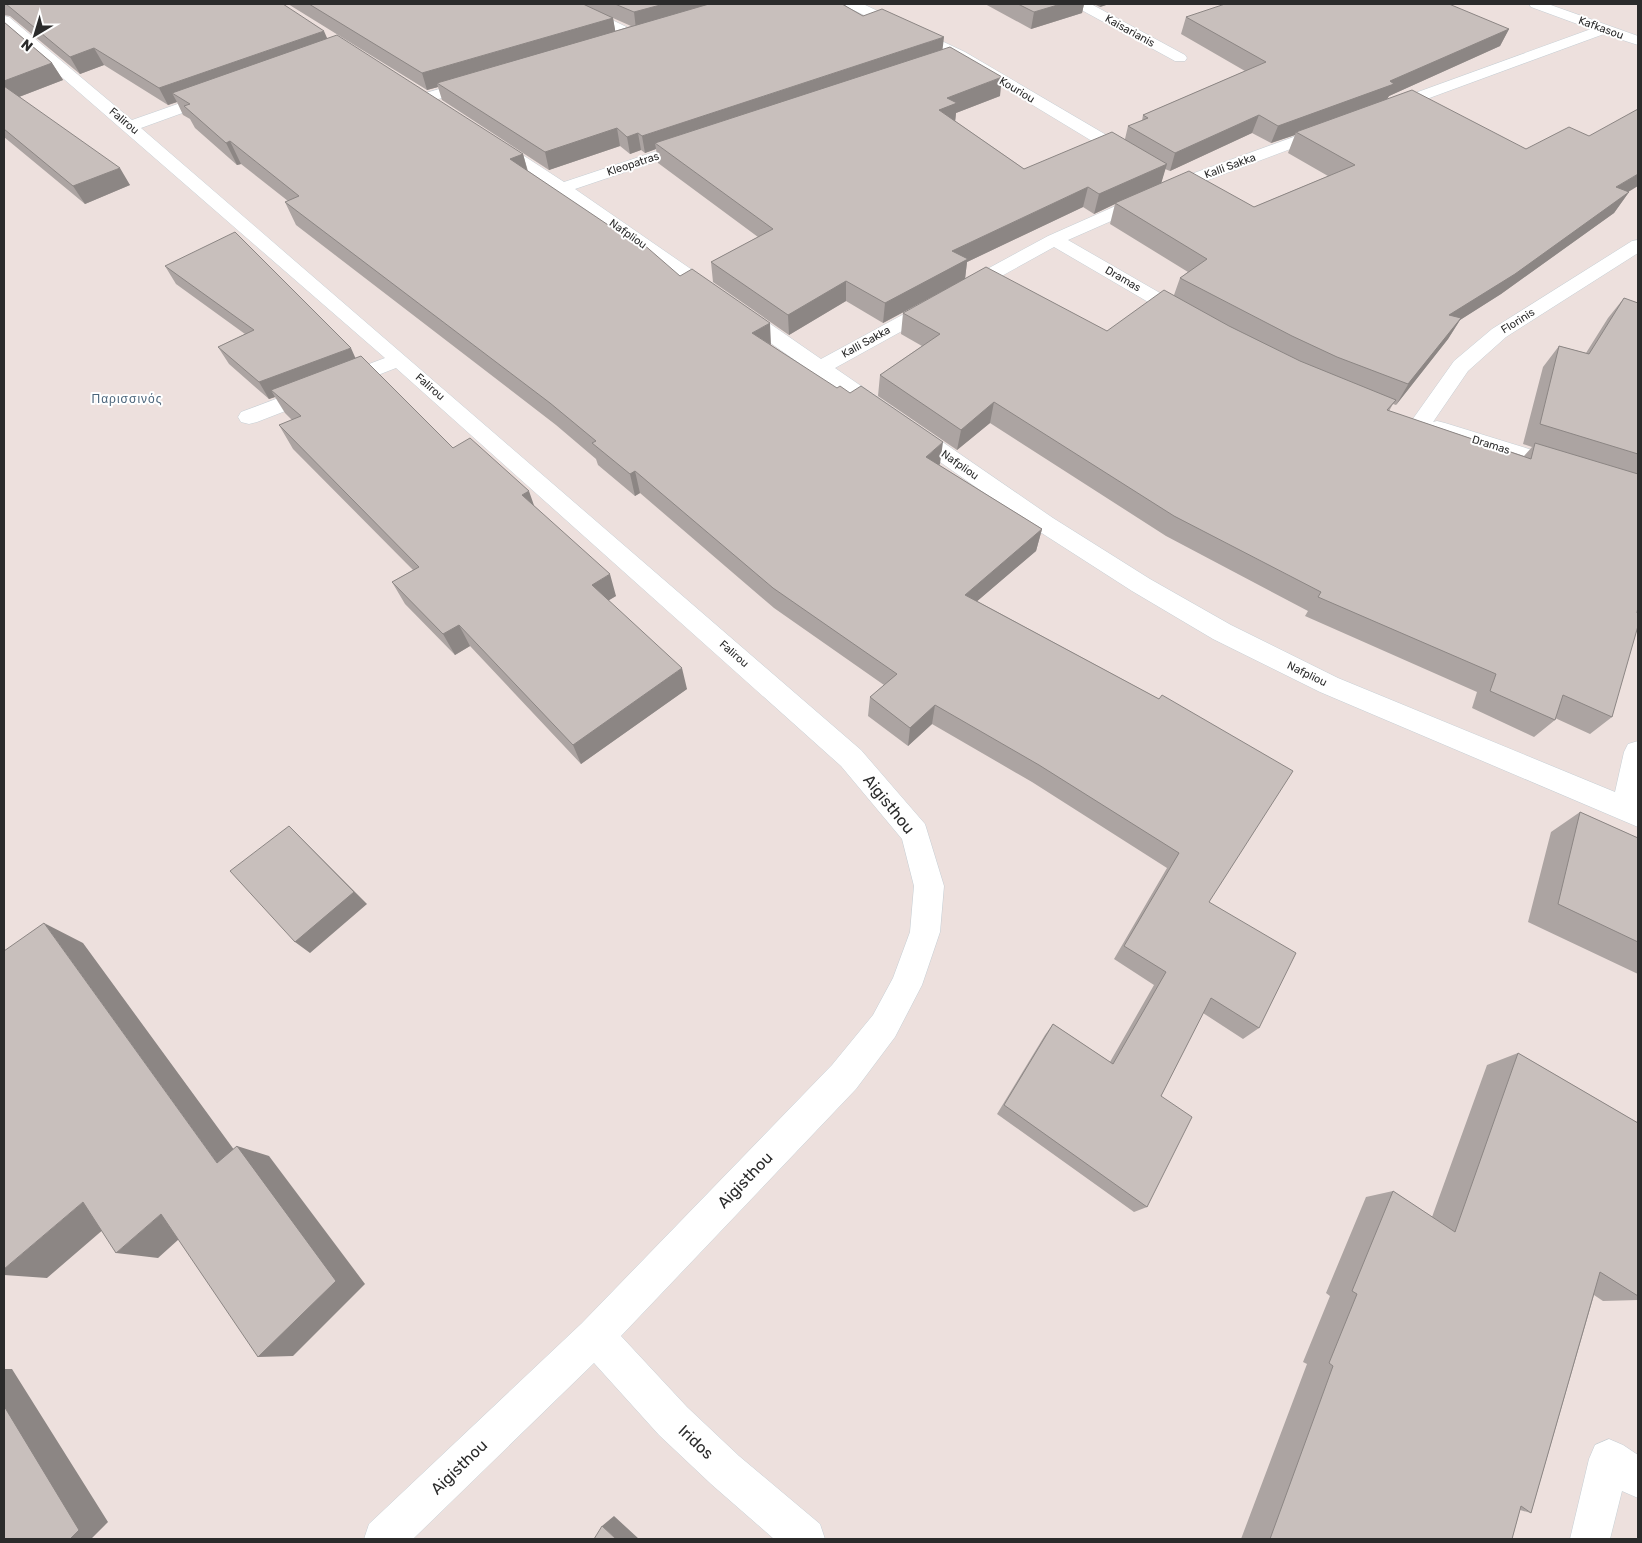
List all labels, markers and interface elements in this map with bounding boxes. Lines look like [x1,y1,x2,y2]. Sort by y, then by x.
north arrow [10,10,60,60]
street label: Kaisarianis [1103,12,1157,50]
street label: Kafkasou [1577,14,1625,42]
text: N [18,35,37,55]
street label: Kouriou [997,74,1037,106]
street label: Falirou [107,105,141,137]
street label: Kleopatras [605,149,661,179]
street label: Kalli Sakka [1203,151,1257,181]
street label: Nafpliou [607,216,649,252]
street label: Dramas [1103,264,1144,295]
street label: Florinis [1499,305,1538,336]
street label: Kalli Sakka [839,323,893,361]
street label: Falirou [413,371,447,403]
district label: Παρισσινός [91,392,163,406]
street label: Dramas [1470,433,1512,457]
street label: Nafpliou [939,447,981,483]
street label: Falirou [717,638,751,670]
street label: Nafpliou [1285,659,1329,689]
street label: Aigisthou [859,770,919,838]
street label: Aigisthou [714,1148,776,1212]
street label: Iridos [674,1421,718,1463]
street label: Aigisthou [427,1436,491,1498]

